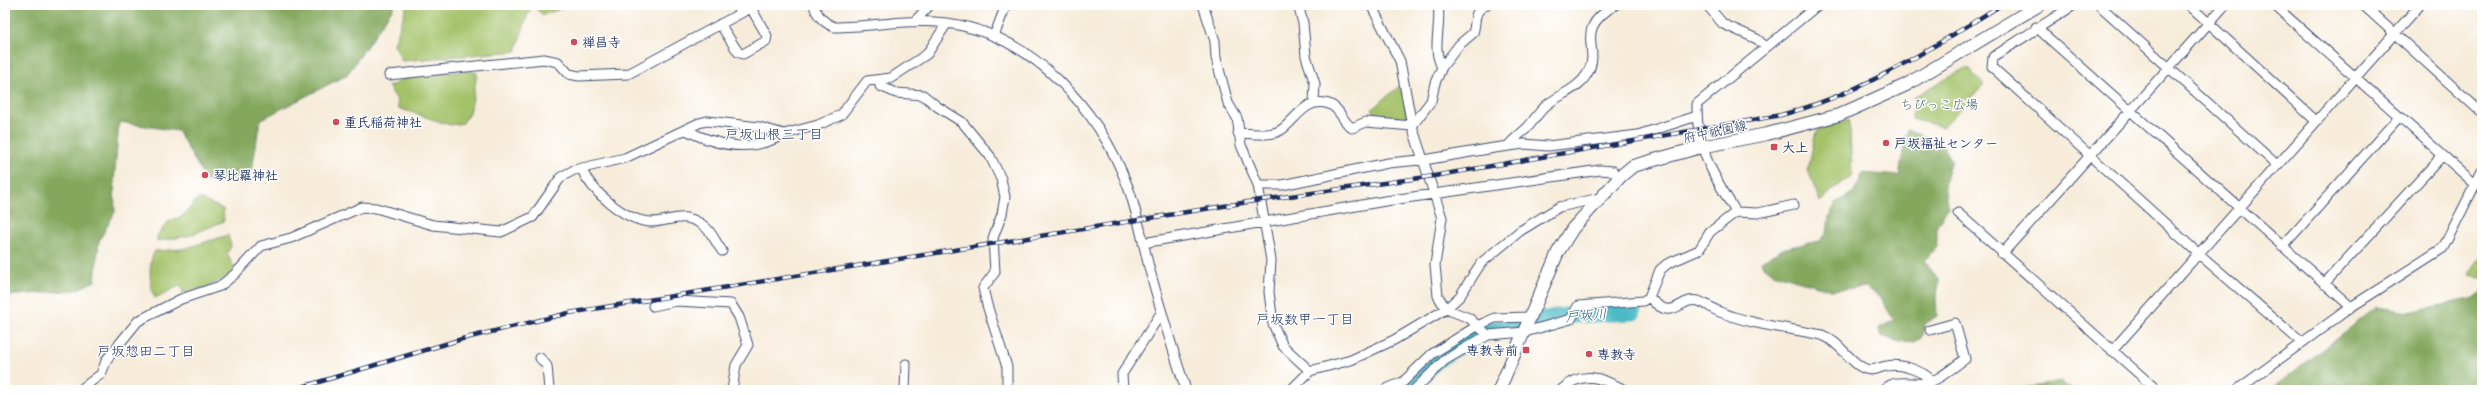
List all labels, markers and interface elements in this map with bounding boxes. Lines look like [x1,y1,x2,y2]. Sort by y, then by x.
place label: 禅昌寺 [582,35,621,50]
marker: 禅昌寺 [569,37,579,47]
park label: ちびっこ広場 [1900,97,1978,112]
place label: 重氏稲荷神社 [344,115,422,130]
marker: 重氏稲荷神社 [331,117,341,127]
street label: 府中祇園線 [1682,117,1749,146]
district label: 戸坂山根三丁目 [725,126,823,143]
place label: 戸坂福祉センター [1894,136,1998,151]
marker: 戸坂福祉センター [1881,138,1891,148]
place label: 大上 [1782,140,1808,155]
marker: 大上 [1769,142,1779,152]
place label: 琴比羅神社 [213,168,278,183]
marker: 琴比羅神社 [200,170,210,180]
water label: 戸坂川 [1564,306,1608,325]
district label: 戸坂数甲一丁目 [1256,311,1354,328]
district label: 戸坂惣田二丁目 [97,343,195,360]
place label: 専教寺前 [1466,343,1518,358]
marker: 専教寺前 [1521,345,1531,355]
place label: 専教寺 [1597,347,1636,362]
marker: 専教寺 [1584,349,1594,359]

